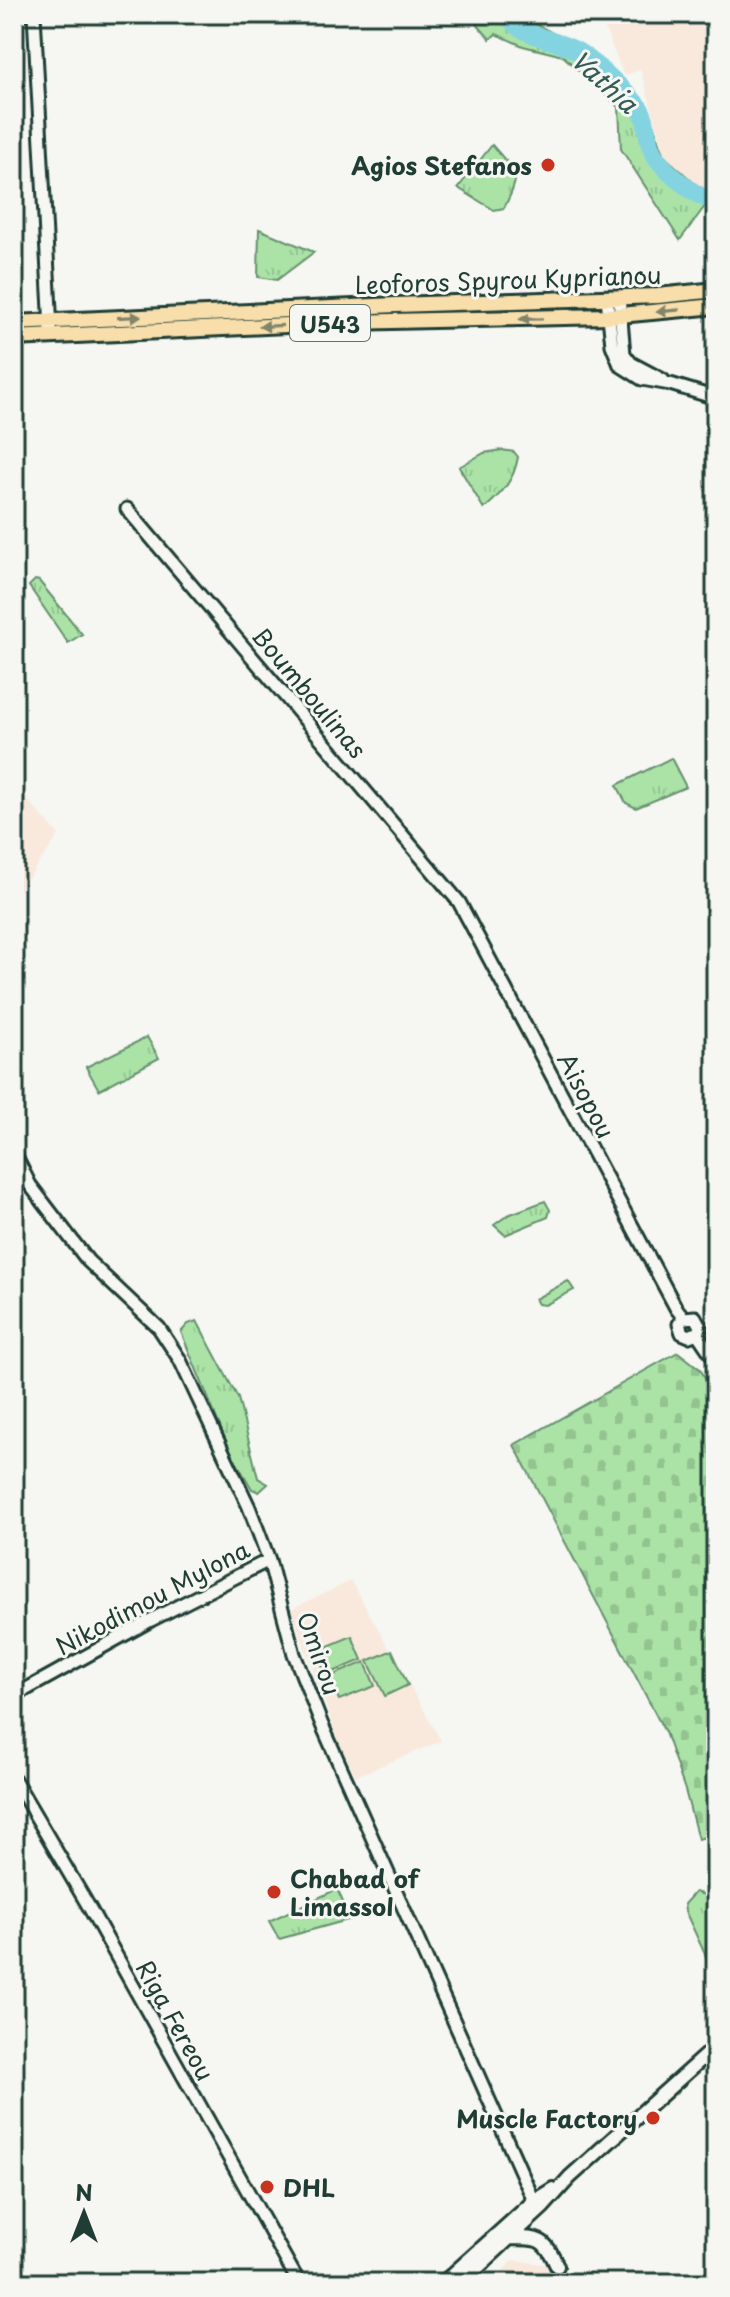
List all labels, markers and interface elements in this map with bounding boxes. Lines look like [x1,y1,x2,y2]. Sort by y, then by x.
water label: Vathia [563,40,648,122]
place label: Agios Stefanos [351,147,532,183]
marker: Agios Stefanos [539,156,557,174]
street label: Leoforos Spyrou Kyprianou [354,256,662,302]
road number: U543 [290,305,370,341]
one-way arrow [655,305,680,318]
one-way arrow [117,311,142,324]
one-way arrow [518,312,543,325]
one-way arrow [258,320,283,333]
street label: Boumboulinas [244,618,376,766]
street label: Aisopou [549,1046,625,1144]
street label: Nikodimou Mylona [49,1531,255,1663]
street label: Omirou [289,1607,351,1699]
place label: Chabad of Limassol [290,1860,420,1924]
marker: Chabad of Limassol [265,1883,283,1901]
street label: Riga Fereou [128,1953,224,2087]
place label: Muscle Factory [456,2100,637,2136]
marker: Muscle Factory [644,2109,662,2127]
place label: DHL [283,2169,335,2205]
north arrow [44,2173,124,2253]
text: N [75,2175,93,2208]
marker: DHL [258,2178,276,2196]

